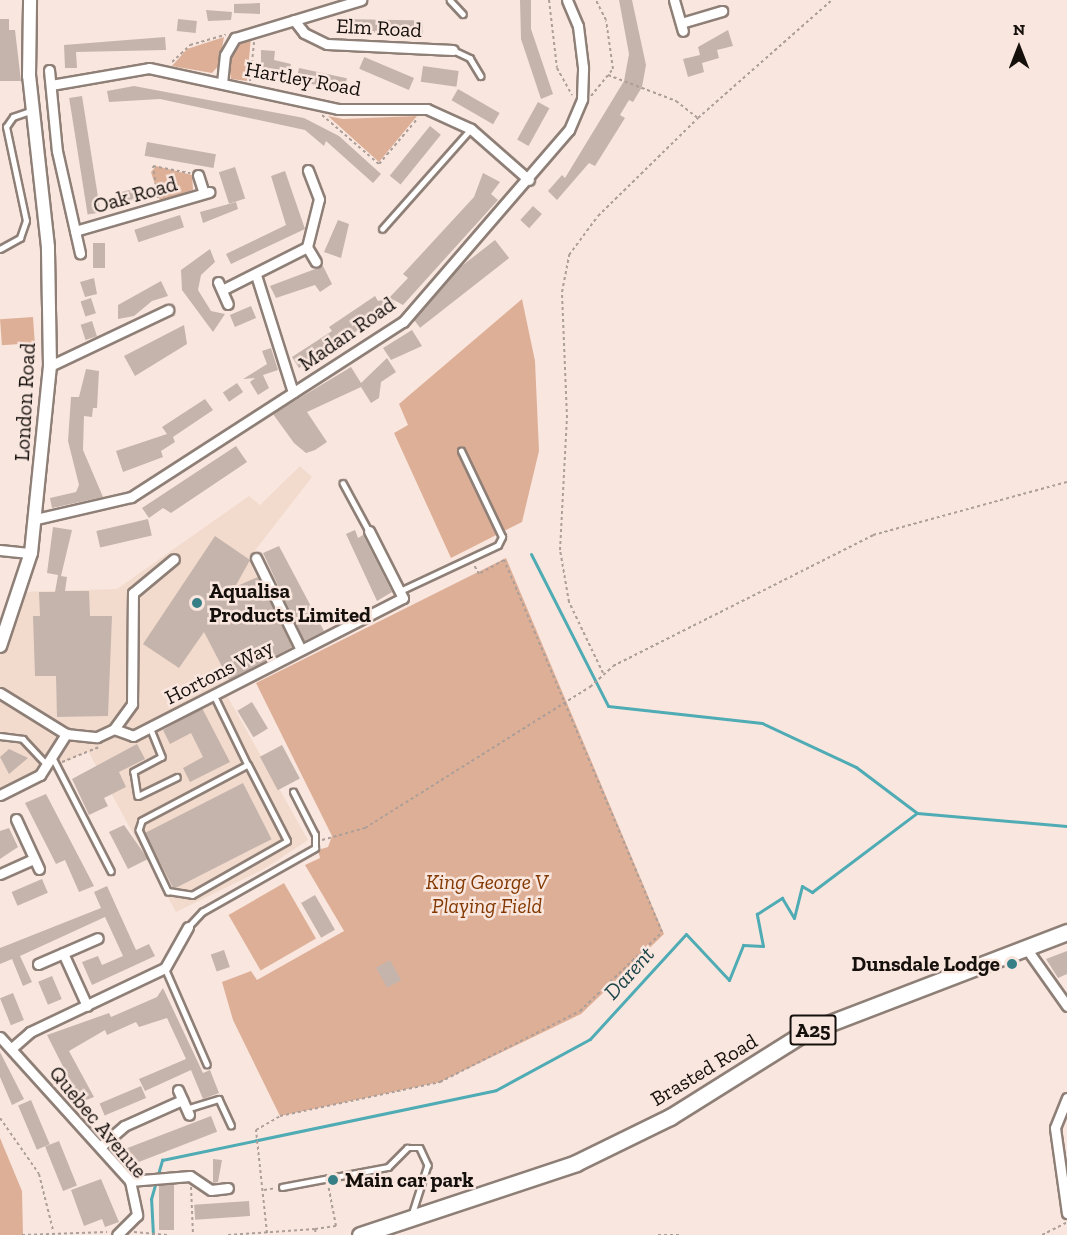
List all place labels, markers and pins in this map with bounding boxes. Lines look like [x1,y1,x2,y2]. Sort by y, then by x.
place label: Aqualisa Products Limited [209,578,371,628]
marker: Aqualisa Products Limited [190,596,204,610]
place label: Dunsdale Lodge [852,951,1000,977]
marker: Dunsdale Lodge [1005,957,1019,971]
place label: Main car park [345,1167,474,1193]
marker: Main car park [326,1173,340,1187]

